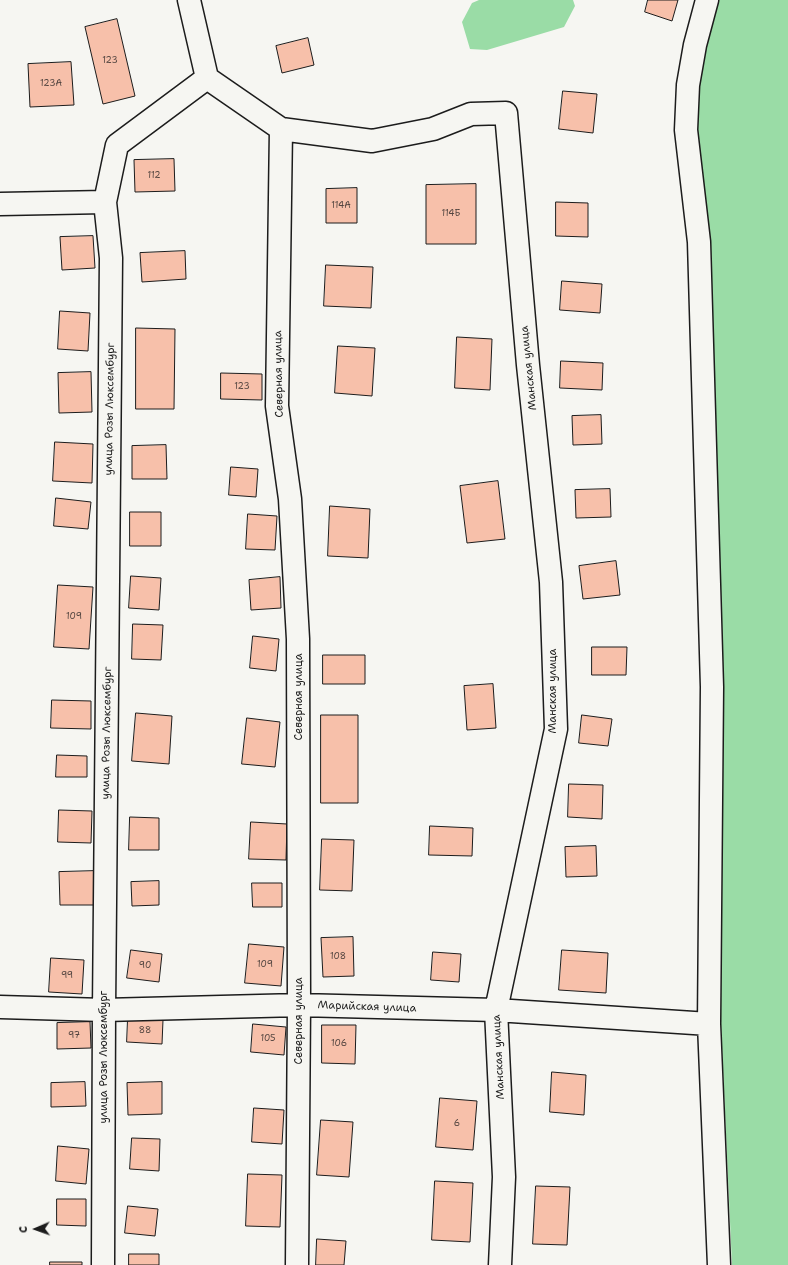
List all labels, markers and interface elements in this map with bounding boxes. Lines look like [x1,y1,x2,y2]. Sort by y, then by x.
house number: 123 [102,56,118,66]
house number: 123А [40,79,62,89]
house number: 112 [147,171,161,181]
house number: 114А [331,201,351,211]
house number: 114Б [441,209,461,219]
street label: Манская улица [518,325,540,411]
street label: Северная улица [272,330,286,418]
street label: улица Розы Люксембург [102,342,118,476]
house number: 123 [234,382,250,392]
house number: 109 [66,612,82,622]
street label: Манская улица [546,649,560,733]
street label: Северная улица [292,653,306,741]
street label: улица Розы Люксембург [99,666,115,800]
house number: 108 [330,952,346,962]
house number: 109 [257,960,273,970]
house number: 90 [139,961,151,971]
house number: 99 [61,971,73,981]
street label: Северная улица [292,977,306,1065]
street label: улица Розы Люксембург [97,991,111,1123]
street label: Марийская улица [317,999,417,1015]
street label: Манская улица [490,1014,508,1100]
house number: 88 [139,1026,151,1036]
house number: 97 [68,1031,80,1041]
house number: 105 [260,1034,276,1044]
house number: 106 [331,1039,347,1049]
house number: 6 [454,1119,460,1129]
north arrow [16,1209,56,1249]
text: С [16,1226,31,1233]

